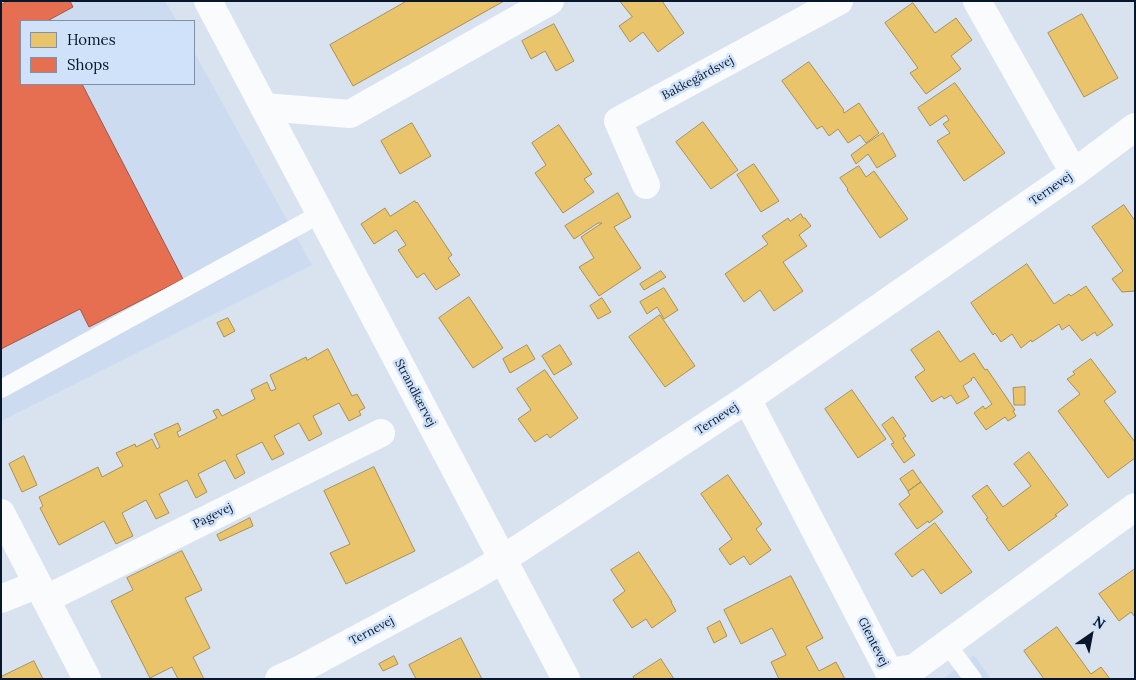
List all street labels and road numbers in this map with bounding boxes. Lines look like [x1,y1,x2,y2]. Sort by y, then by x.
street label: Bakkegårdsvej [660,53,736,103]
street label: Ternevej [1027,169,1075,209]
street label: Strandkærvej [391,357,439,429]
street label: Ternevej [693,400,741,438]
street label: Pagevej [191,500,235,532]
street label: Ternevej [347,613,397,649]
street label: Glentevej [855,615,891,669]

